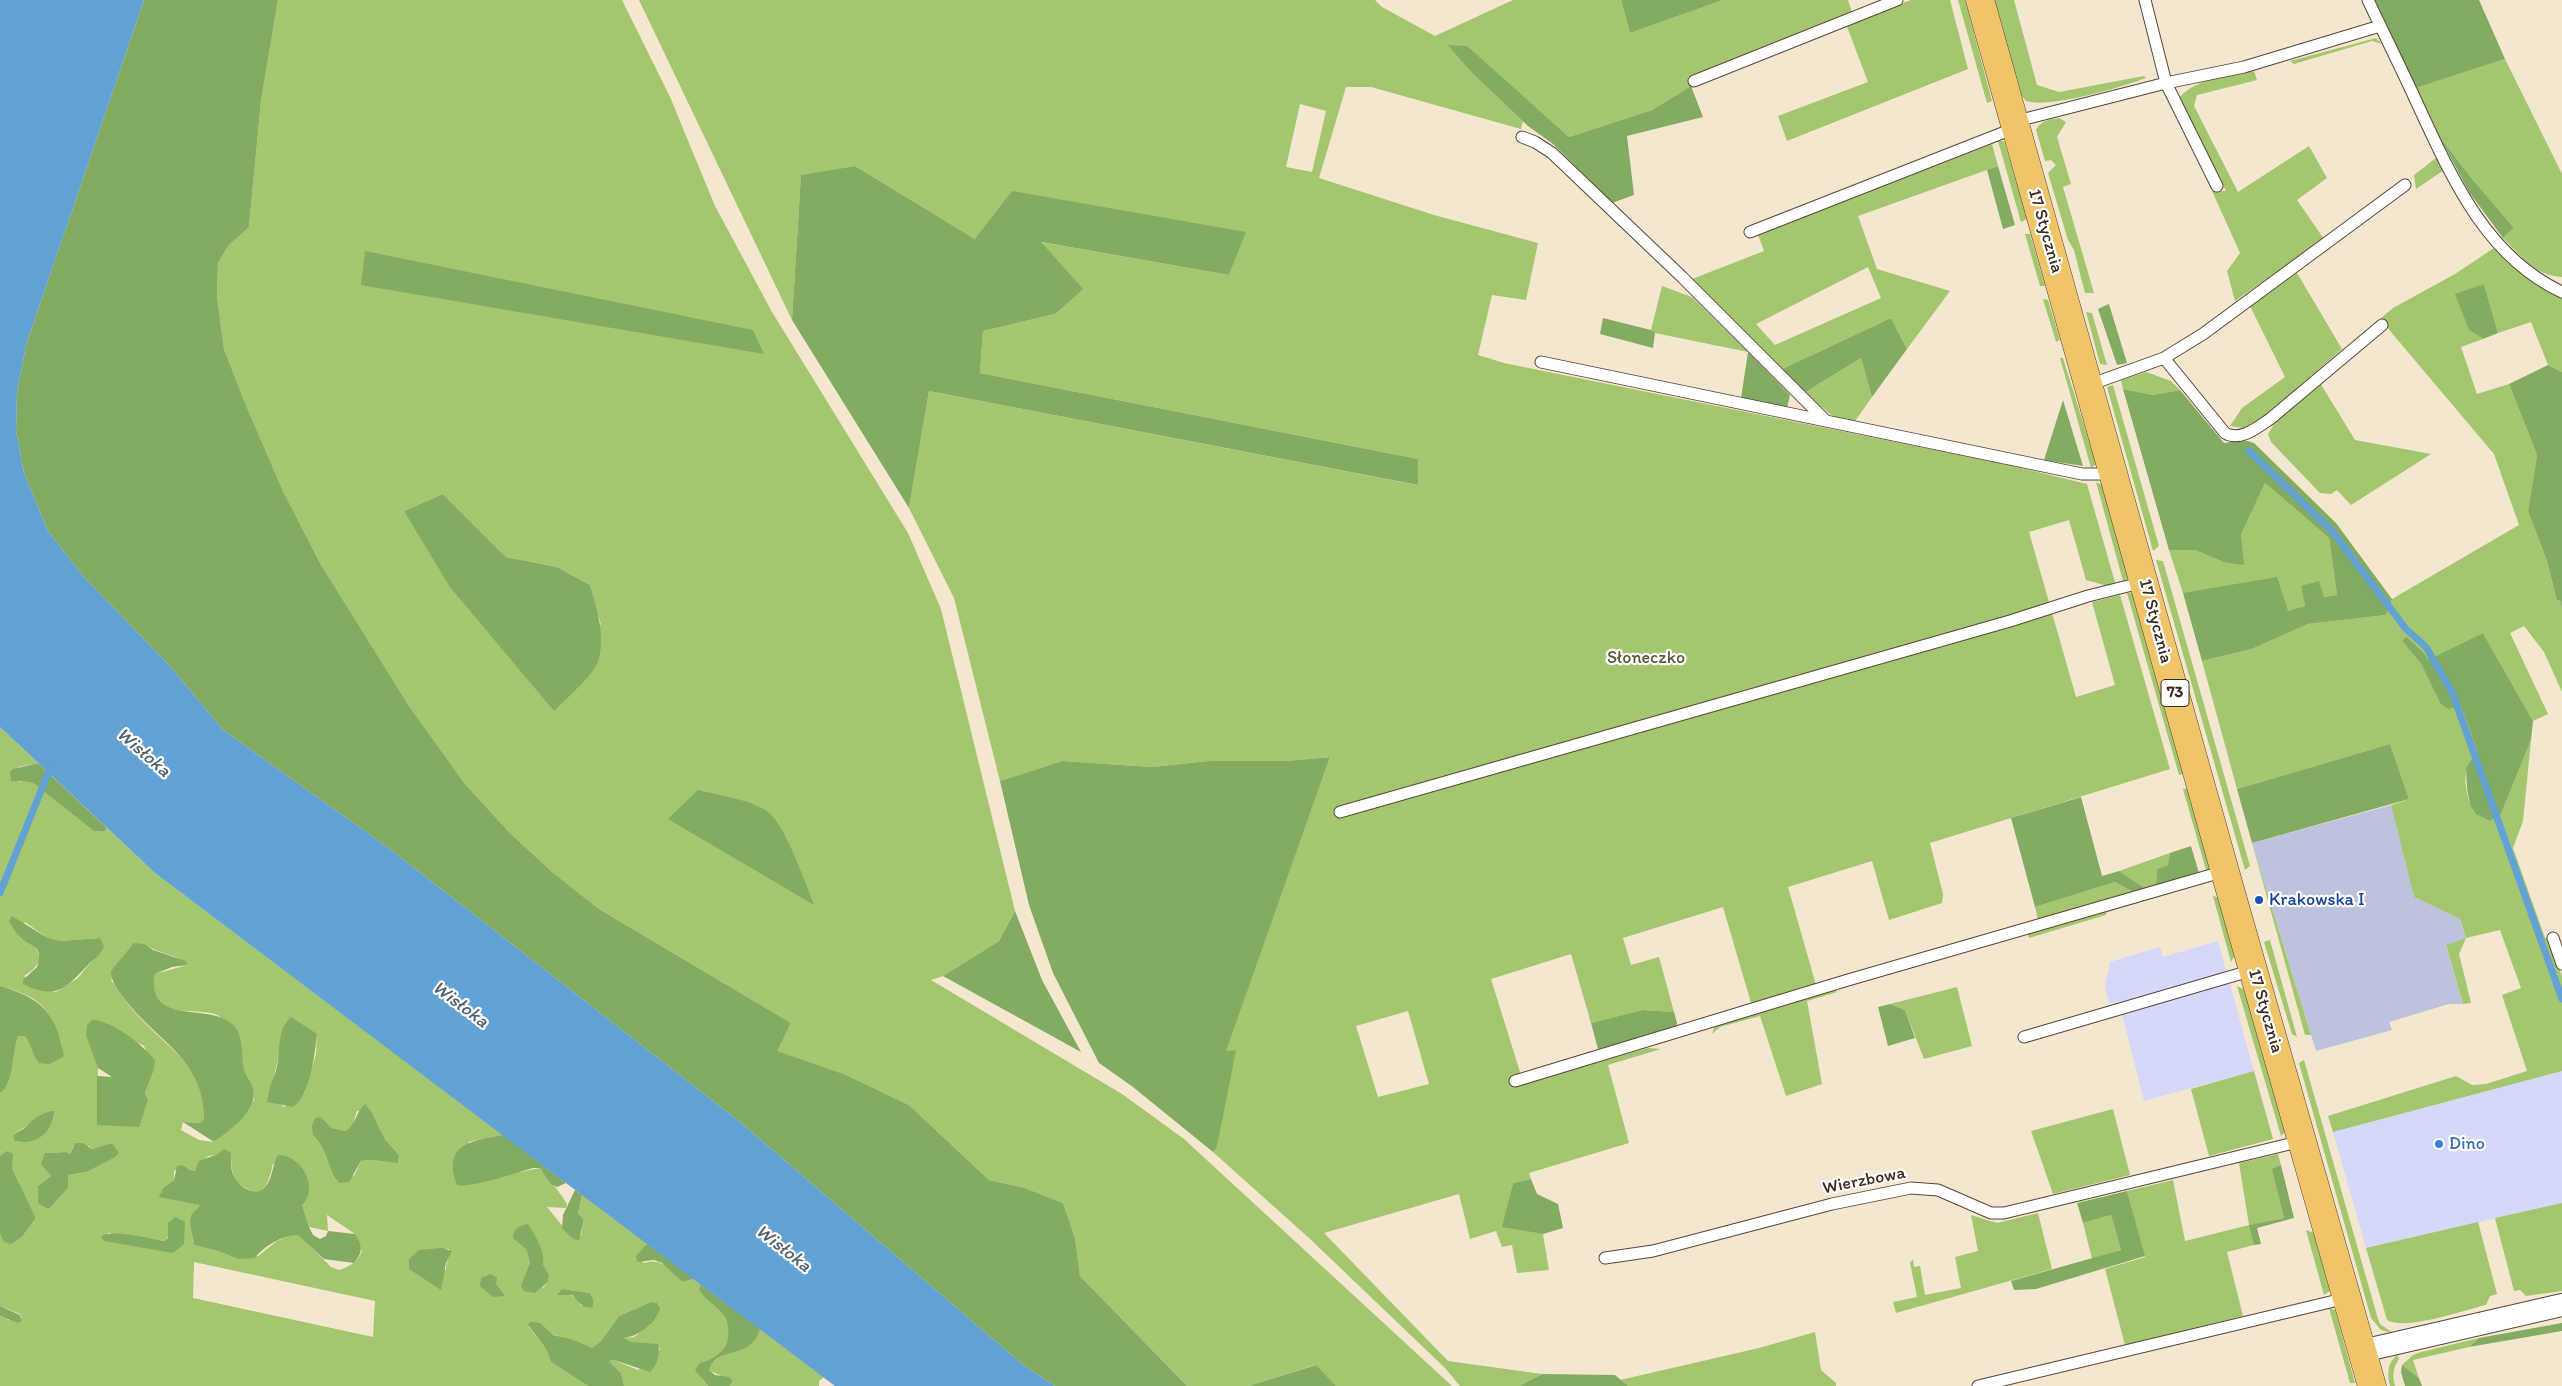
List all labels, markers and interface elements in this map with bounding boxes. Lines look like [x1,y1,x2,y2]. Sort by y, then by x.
street label: 17 Stycznia [2023,186,2067,276]
street label: 17 Stycznia [2133,576,2177,666]
park label: Słoneczko [1607,647,1685,669]
road number: 73 [2161,680,2189,706]
water label: Wisłoka [111,723,175,783]
place label: Krakowska I [2269,889,2365,911]
marker: Krakowska I [2253,894,2265,906]
street label: 17 Stycznia [2243,966,2287,1056]
water label: Wisłoka [428,977,492,1033]
place label: Dino [2449,1133,2485,1155]
marker: Dino [2433,1138,2445,1150]
street label: Wierzbowa [1821,1162,1907,1200]
water label: Wisłoka [751,1220,815,1278]

